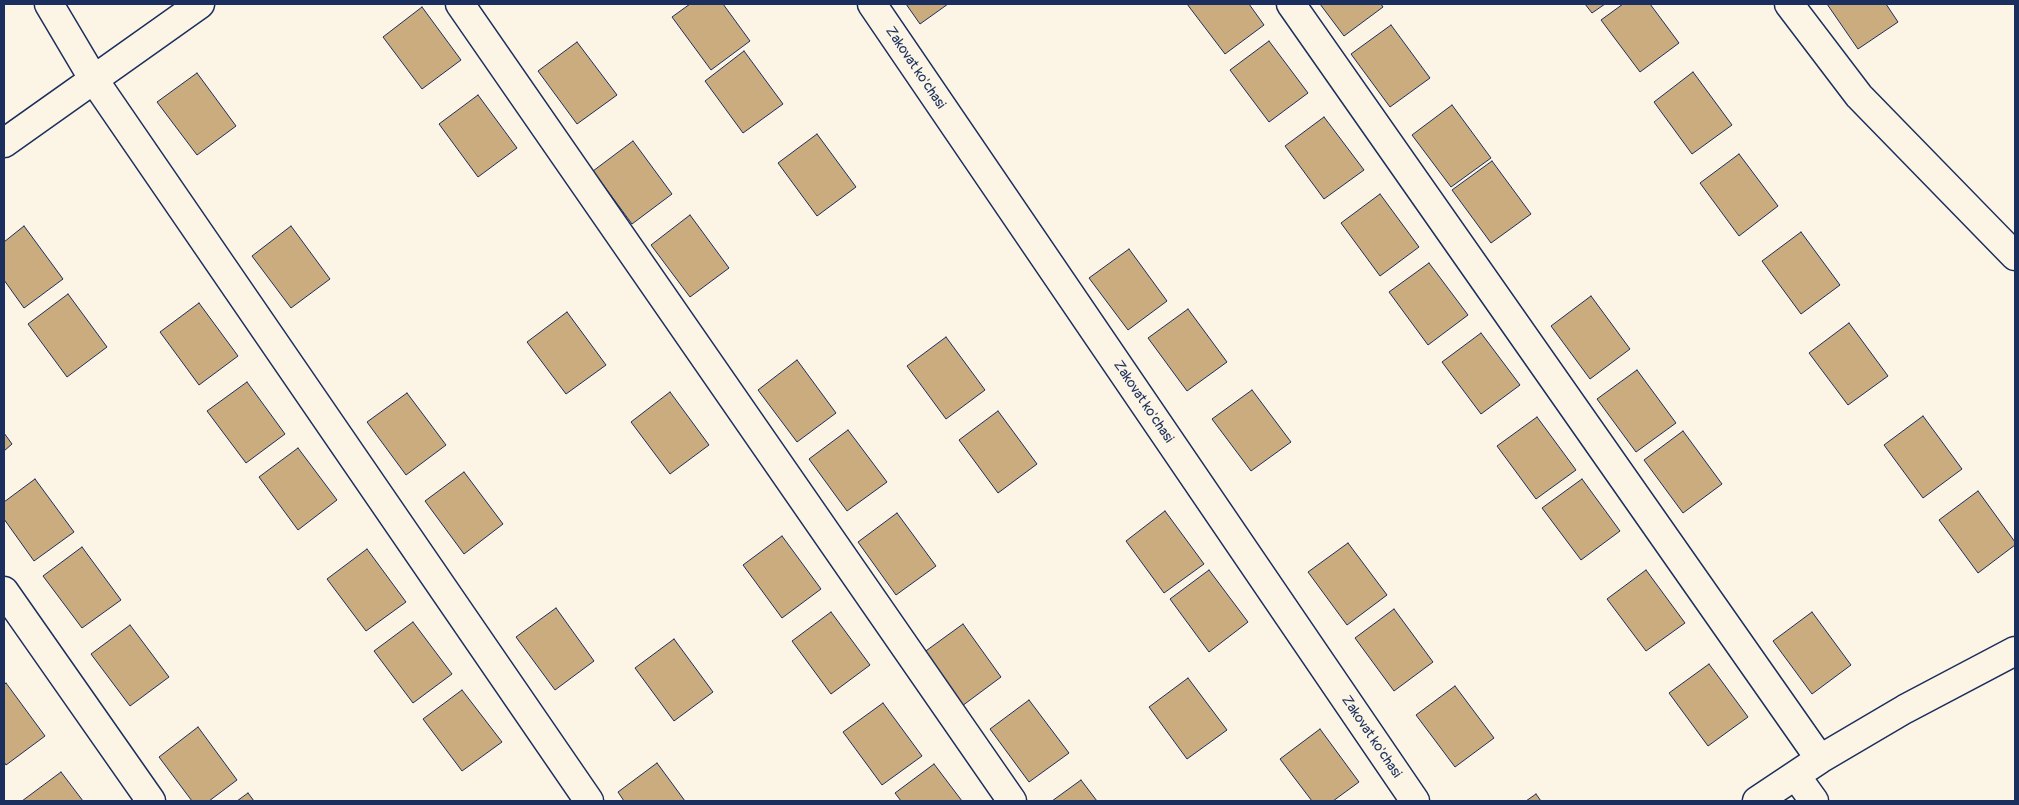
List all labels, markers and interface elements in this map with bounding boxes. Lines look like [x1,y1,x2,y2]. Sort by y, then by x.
street label: Zakovat ko'chasi [881,24,949,112]
street label: Zakovat ko'chasi [1109,358,1177,446]
street label: Zakovat ko'chasi [1337,693,1405,781]

